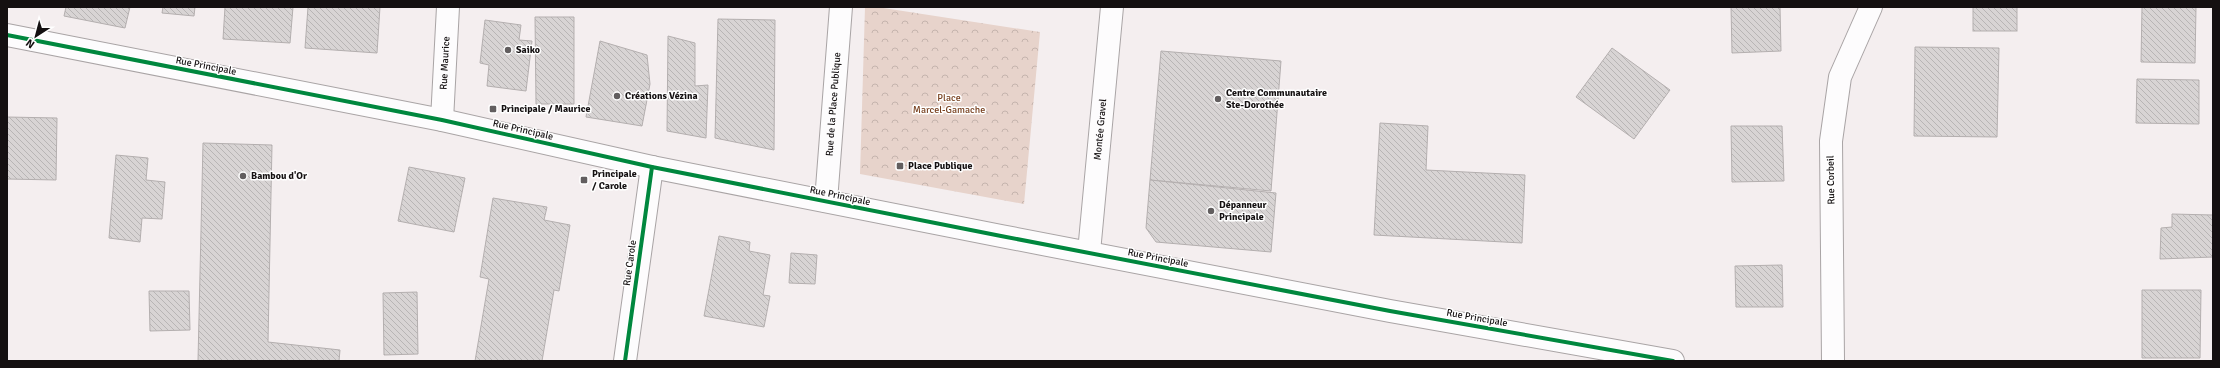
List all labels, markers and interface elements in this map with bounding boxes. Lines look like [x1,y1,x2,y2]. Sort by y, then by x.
north arrow [16,16,56,56]
text: N [23,36,37,51]
street label: Rue Maurice [438,36,452,90]
place label: Saiko [516,44,540,56]
marker: Saiko [503,45,513,55]
street label: Rue de la Place Publique [823,52,843,157]
street label: Rue Principale [175,54,237,78]
place label: Centre Communautaire Ste-Dorothée [1226,87,1327,111]
place label: Créations Vézina [625,90,698,102]
marker: Créations Vézina [612,91,622,101]
park label: Place Marcel-Gamache [913,92,985,116]
marker: Centre Communautaire Ste-Dorothée [1213,94,1223,104]
street label: Montée Gravel [1092,98,1109,161]
place label: Principale / Maurice [501,103,590,115]
marker: Principale / Maurice [488,104,498,114]
street label: Rue Principale [492,117,554,143]
street label: Rue Corbeil [1825,155,1837,205]
place label: Place Publique [908,160,972,172]
marker: Place Publique [895,161,905,171]
place label: Principale / Carole [592,168,637,192]
place label: Bambou d'Or [251,170,307,182]
marker: Bambou d'Or [238,171,248,181]
marker: Principale / Carole [579,175,589,185]
street label: Rue Principale [809,184,871,208]
place label: Dépanneur Principale [1219,199,1267,223]
marker: Dépanneur Principale [1206,206,1216,216]
street label: Rue Carole [621,239,639,287]
street label: Rue Principale [1127,246,1189,270]
street label: Rue Principale [1446,307,1508,329]

